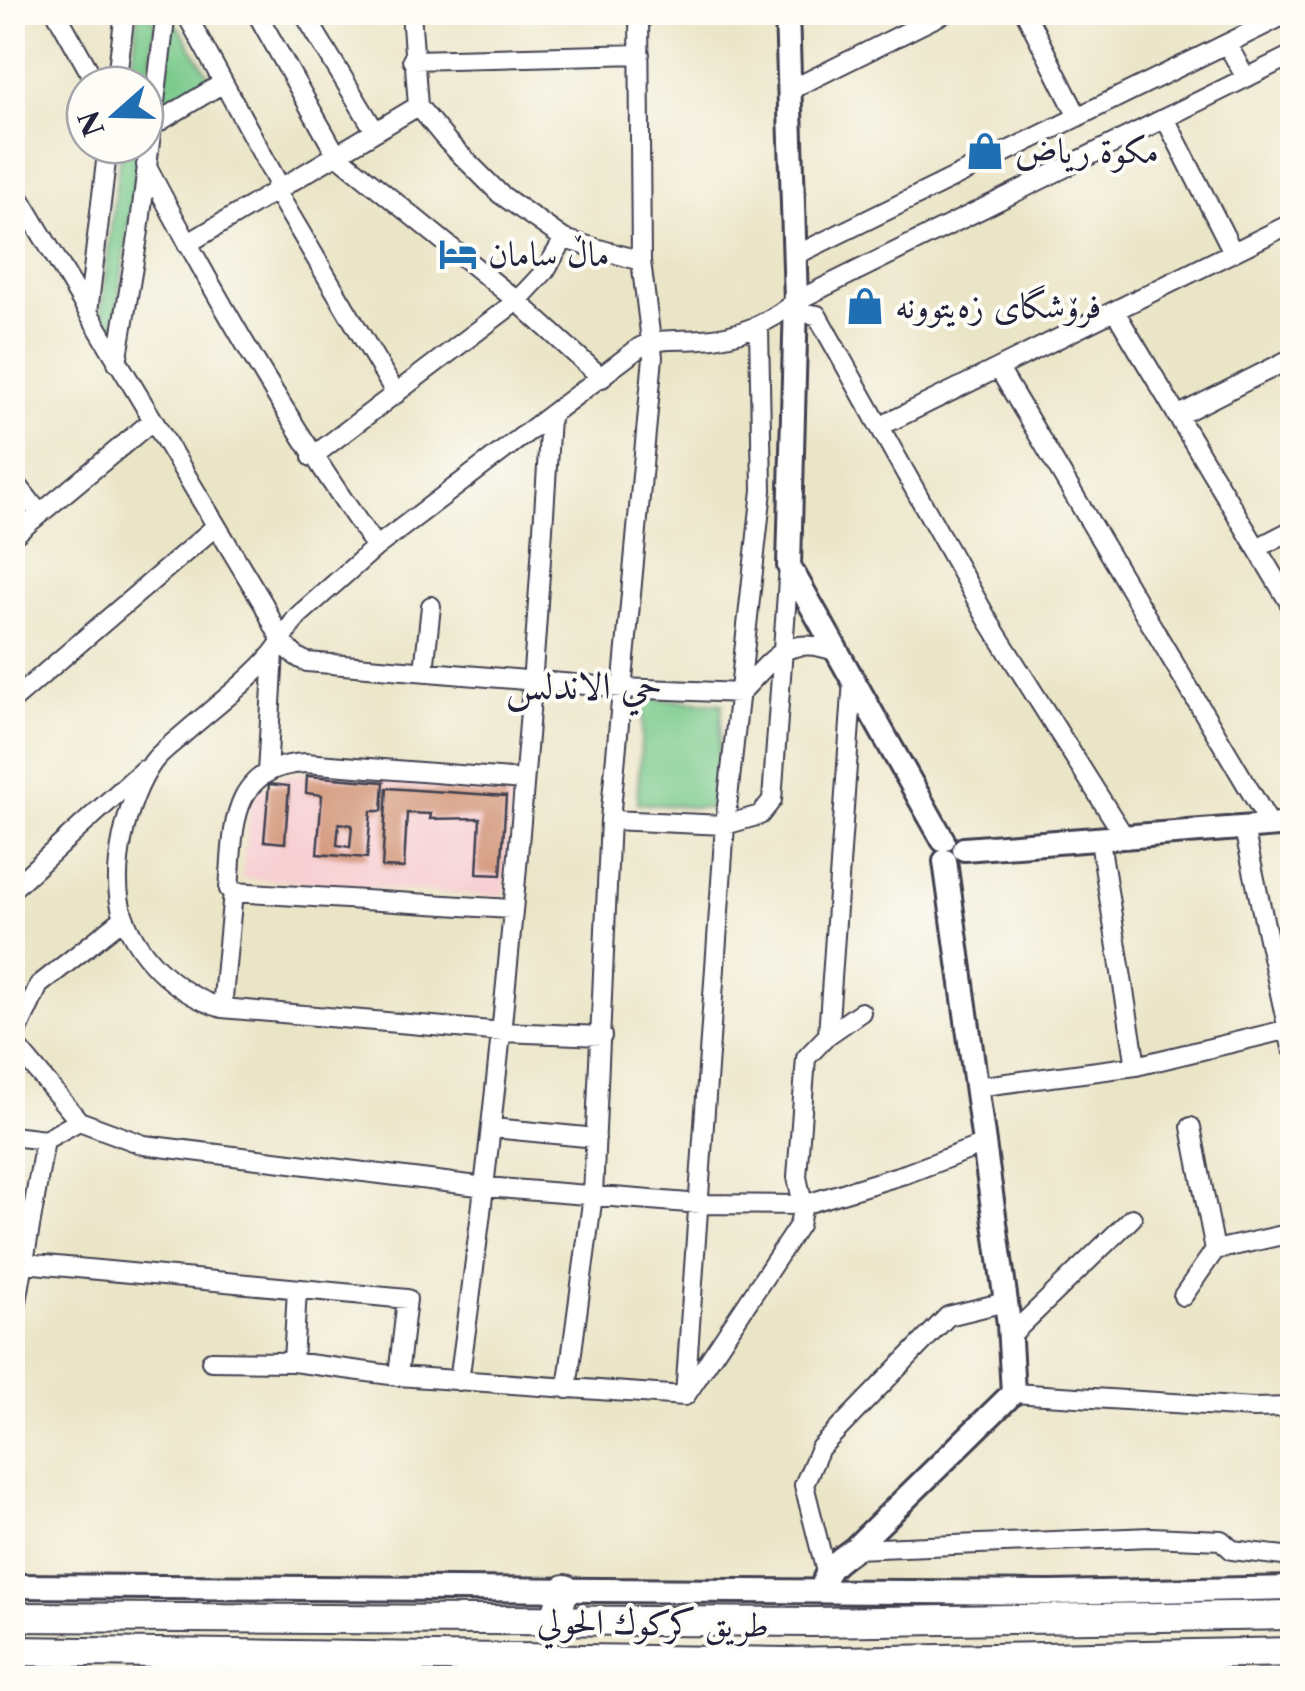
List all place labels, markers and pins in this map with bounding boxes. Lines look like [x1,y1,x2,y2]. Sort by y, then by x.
place label: مكوة رياض [1015,129,1159,173]
shop icon: مكوة رياض [964,130,1006,172]
place label: ماڵ سامان [488,232,610,275]
hotel icon: ماڵ سامان [437,233,479,275]
place label: فرۆشگای زەیتوونە [895,284,1101,328]
shop icon: فرۆشگای زەیتوونە [844,285,886,327]

